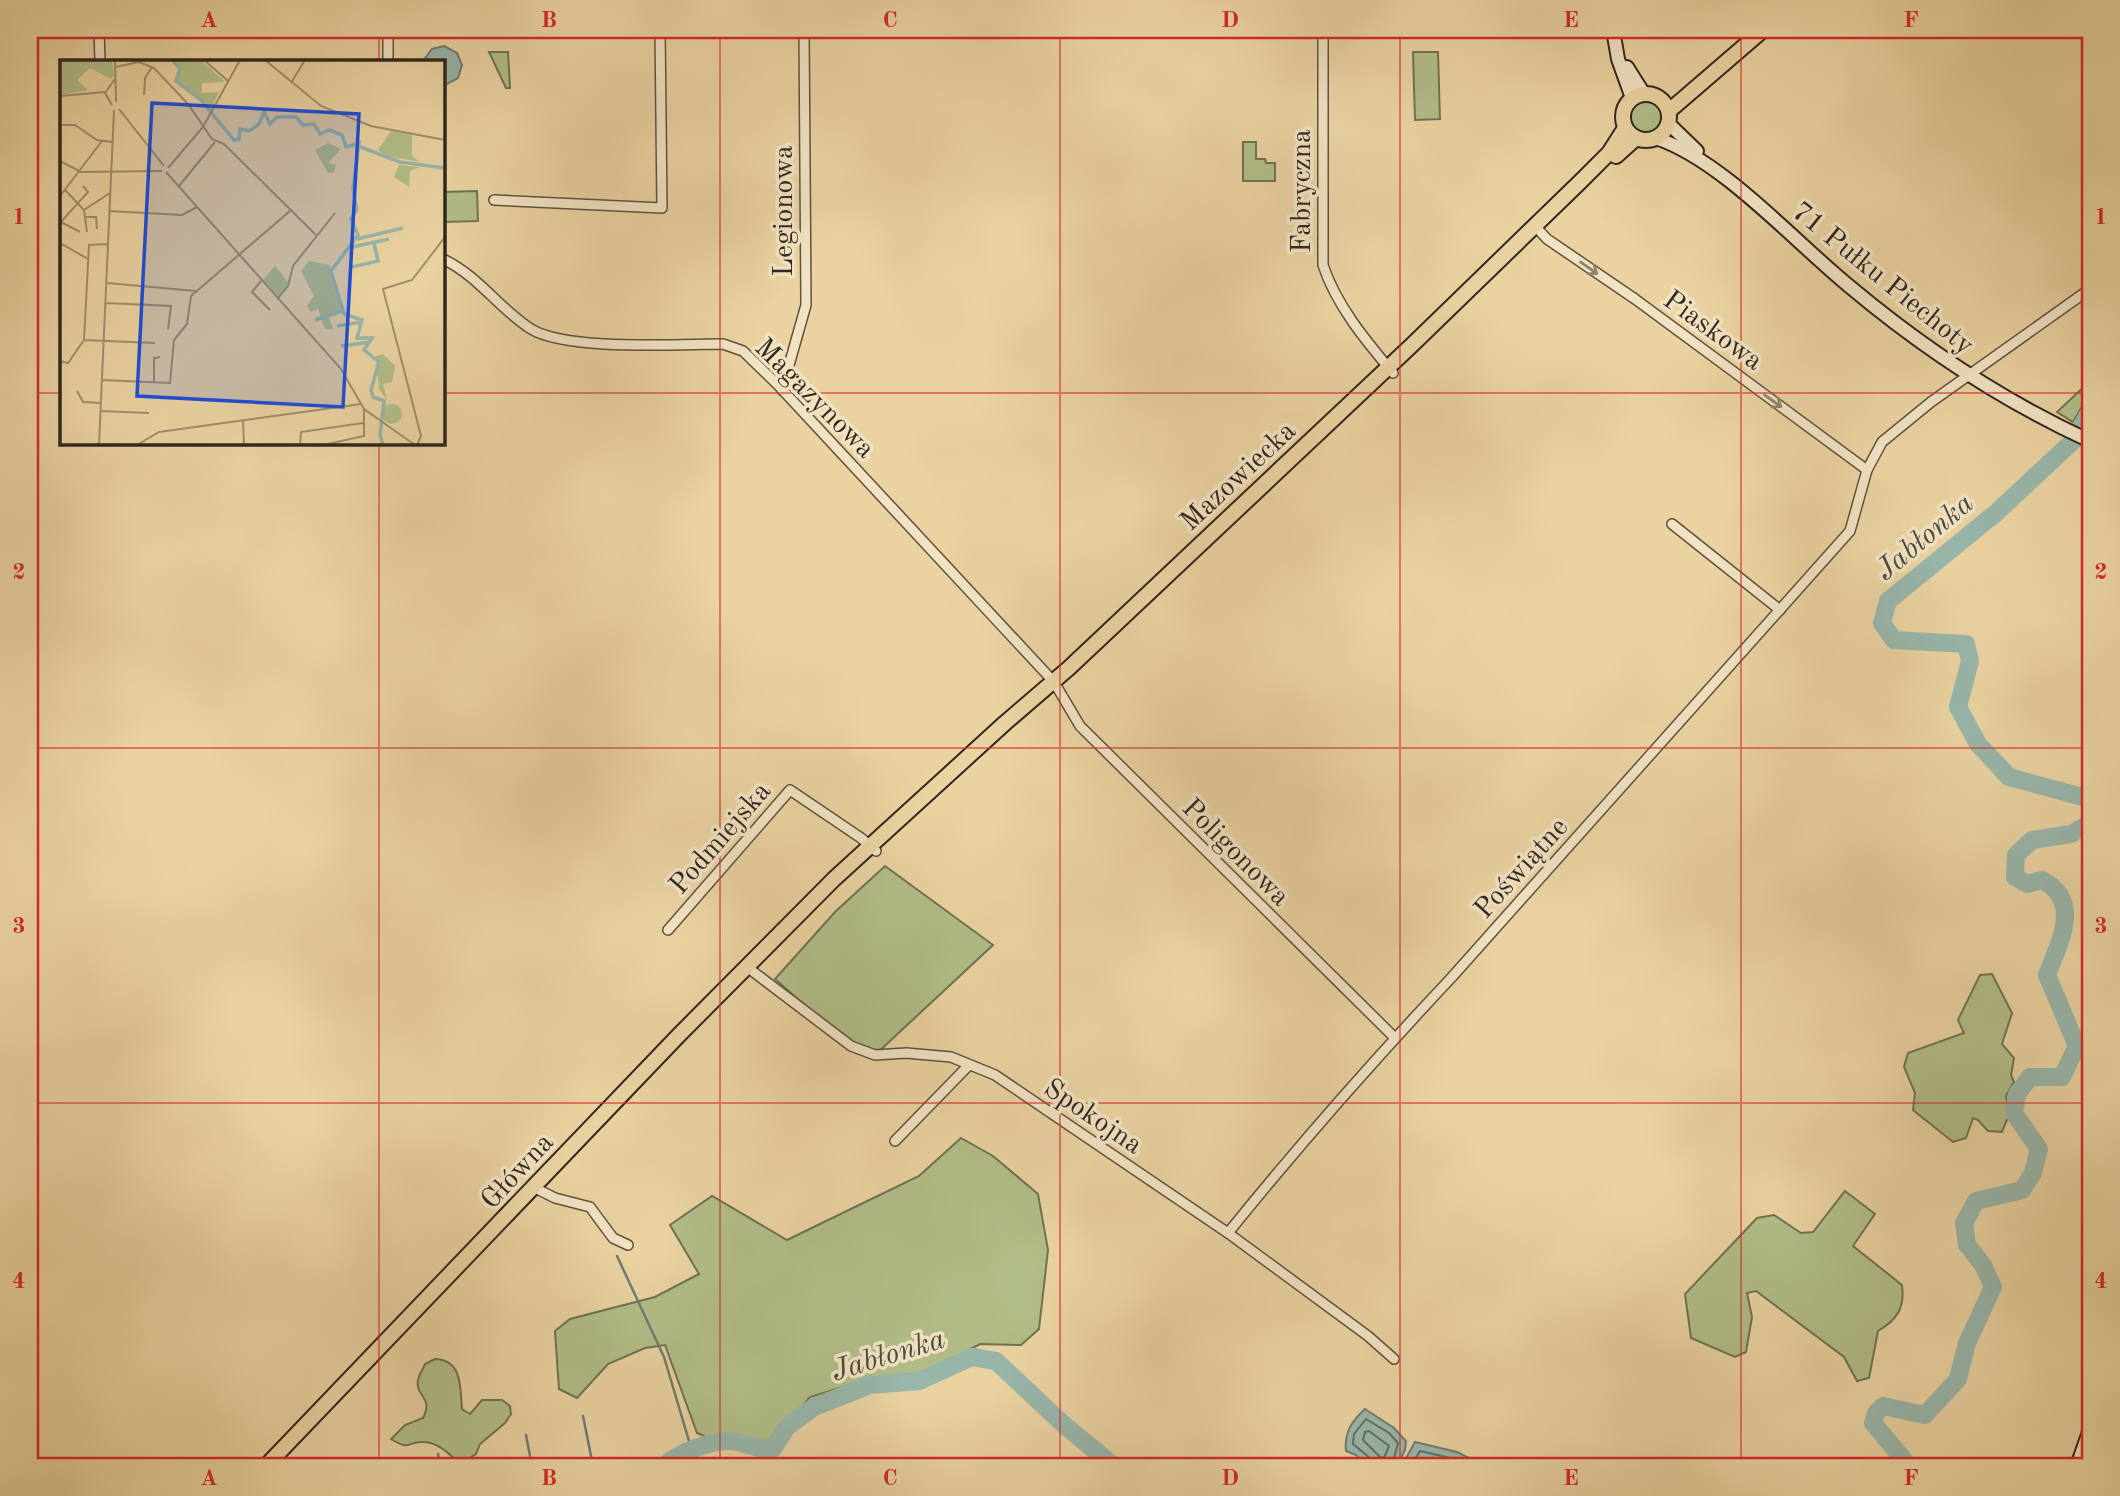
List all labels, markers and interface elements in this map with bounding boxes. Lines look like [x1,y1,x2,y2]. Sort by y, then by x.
text: A [200,9,218,32]
text: B [541,9,557,32]
text: C [882,9,898,32]
text: D [1221,9,1239,32]
text: E [1563,9,1579,32]
text: F [1903,9,1919,32]
inset map [60,60,444,444]
street label: Fabryczna [1289,129,1317,253]
street label: Legionowa [771,145,799,277]
street label: 71 Pułku Piechoty [1786,198,1978,361]
text: 1 [12,206,26,229]
text: 1 [2094,206,2108,229]
one-way arrow [1579,261,1598,275]
street label: Piaskowa [1657,286,1767,377]
street label: Magazynowa [749,334,879,465]
one-way arrow [1763,394,1782,408]
street label: Mazowiecka [1176,417,1302,537]
water label: Jabłonka [1871,488,1980,587]
text: 2 [12,561,26,584]
text: 2 [2094,561,2108,584]
street label: Podmiejska [665,777,777,900]
street label: Poligonowa [1176,794,1294,912]
street label: Poświątne [1470,813,1574,925]
text: 3 [12,915,26,938]
text: 3 [2094,915,2108,938]
street label: Spokojna [1038,1075,1147,1161]
street label: Główna [477,1129,560,1215]
text: 4 [12,1270,26,1293]
text: 4 [2094,1270,2108,1293]
water label: Jabłonka [828,1324,949,1387]
text: A [200,1467,218,1490]
text: B [541,1467,557,1490]
text: C [882,1467,898,1490]
text: D [1221,1467,1239,1490]
text: E [1563,1467,1579,1490]
text: F [1903,1467,1919,1490]

